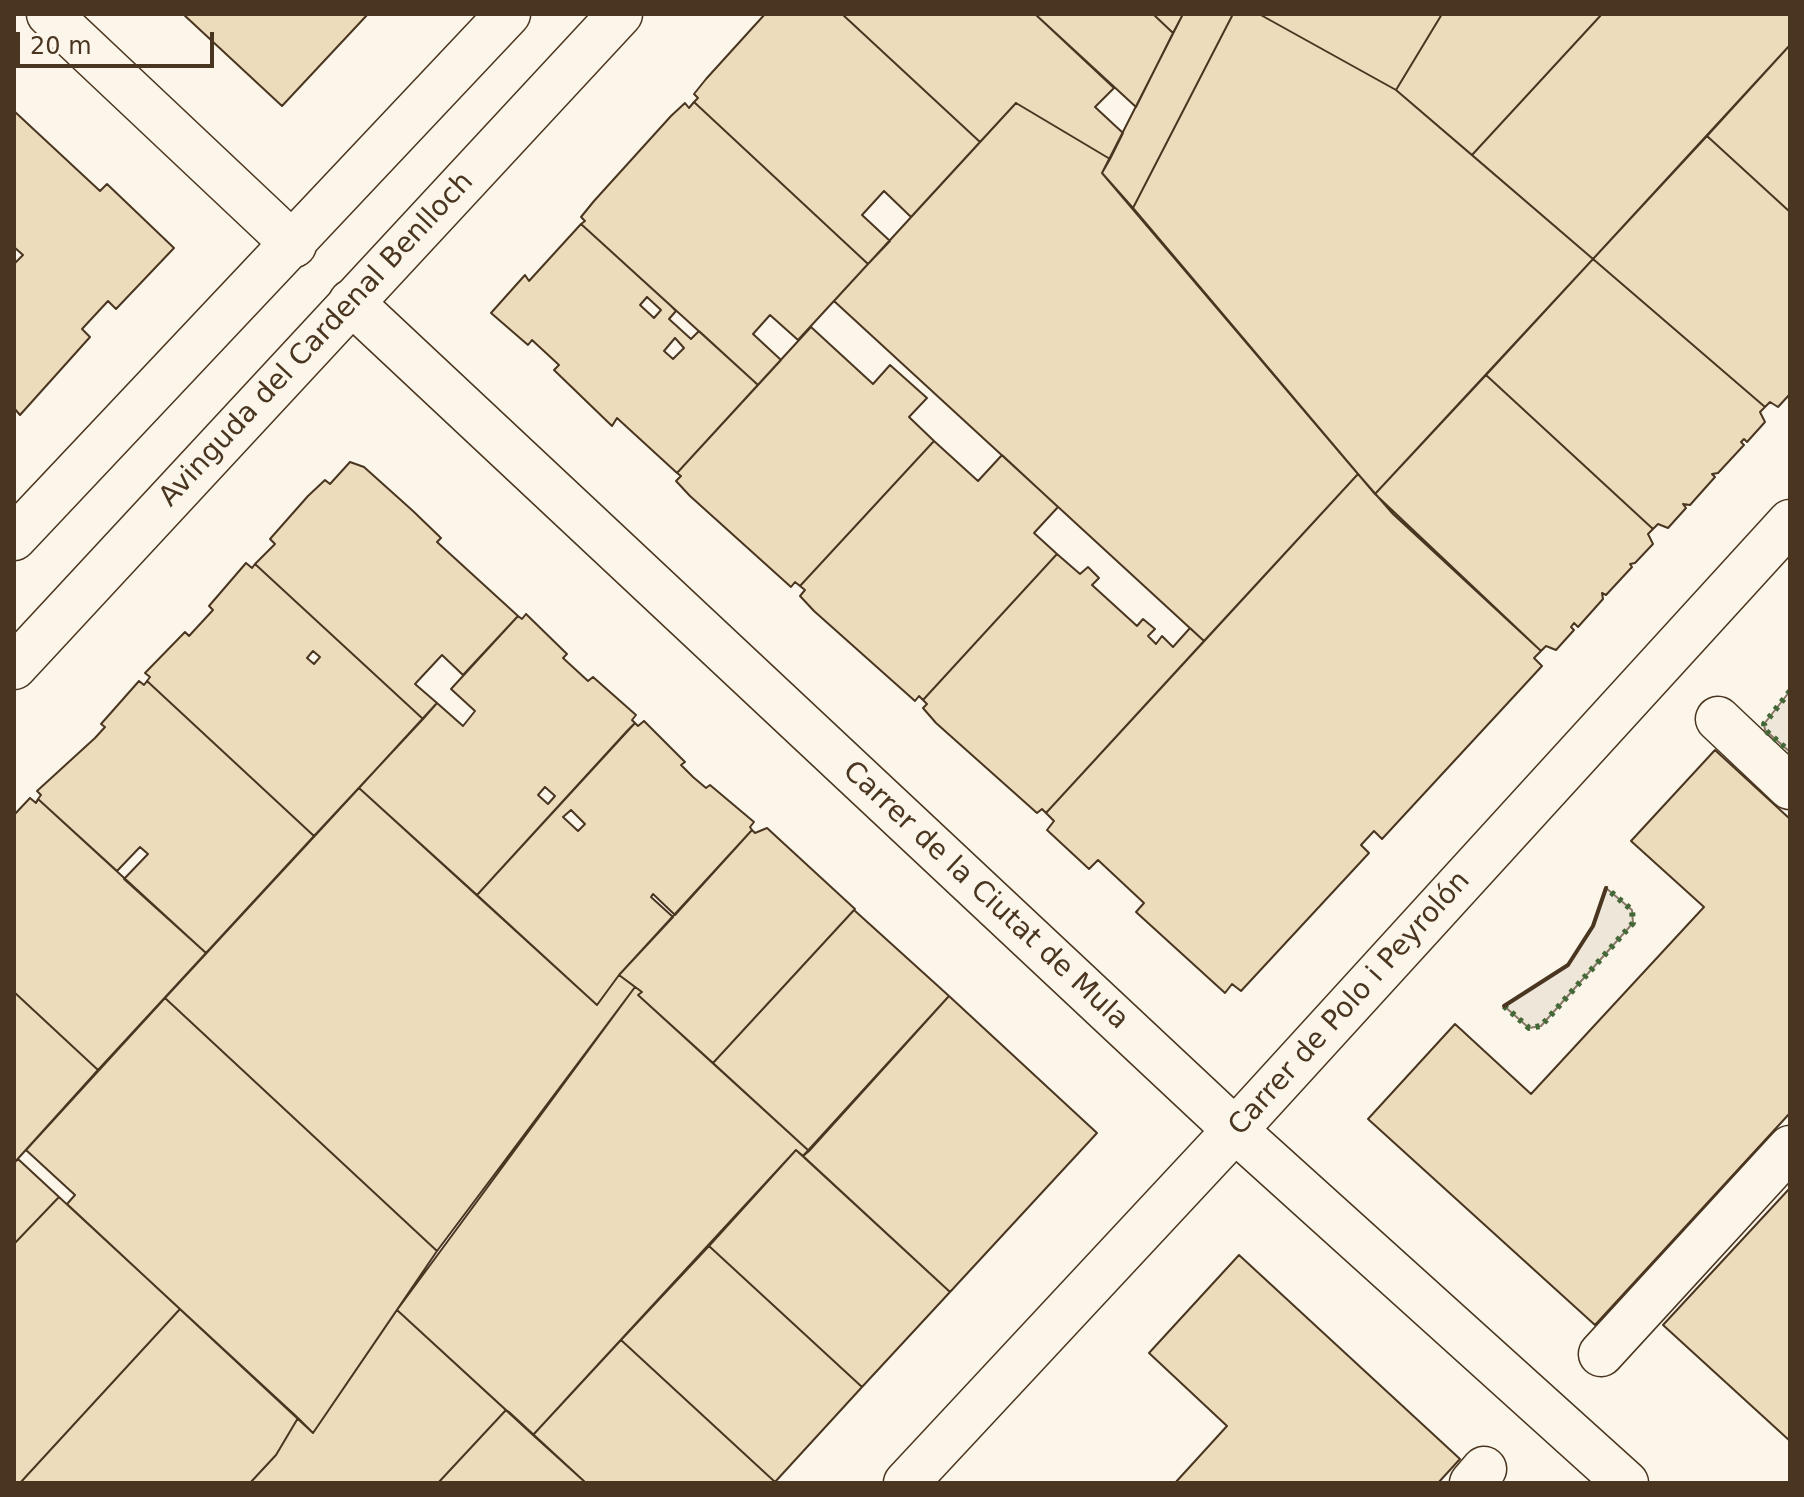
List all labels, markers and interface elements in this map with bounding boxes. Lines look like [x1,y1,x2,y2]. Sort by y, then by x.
scale bar [20,16,218,66]
text: 20 m [30,32,92,60]
street label: Avinguda del Cardenal Benlloch [153,166,481,514]
street label: Carrer de la Ciutat de Mula [835,755,1135,1037]
street label: Carrer de Polo i Peyrolón [1222,865,1478,1143]

